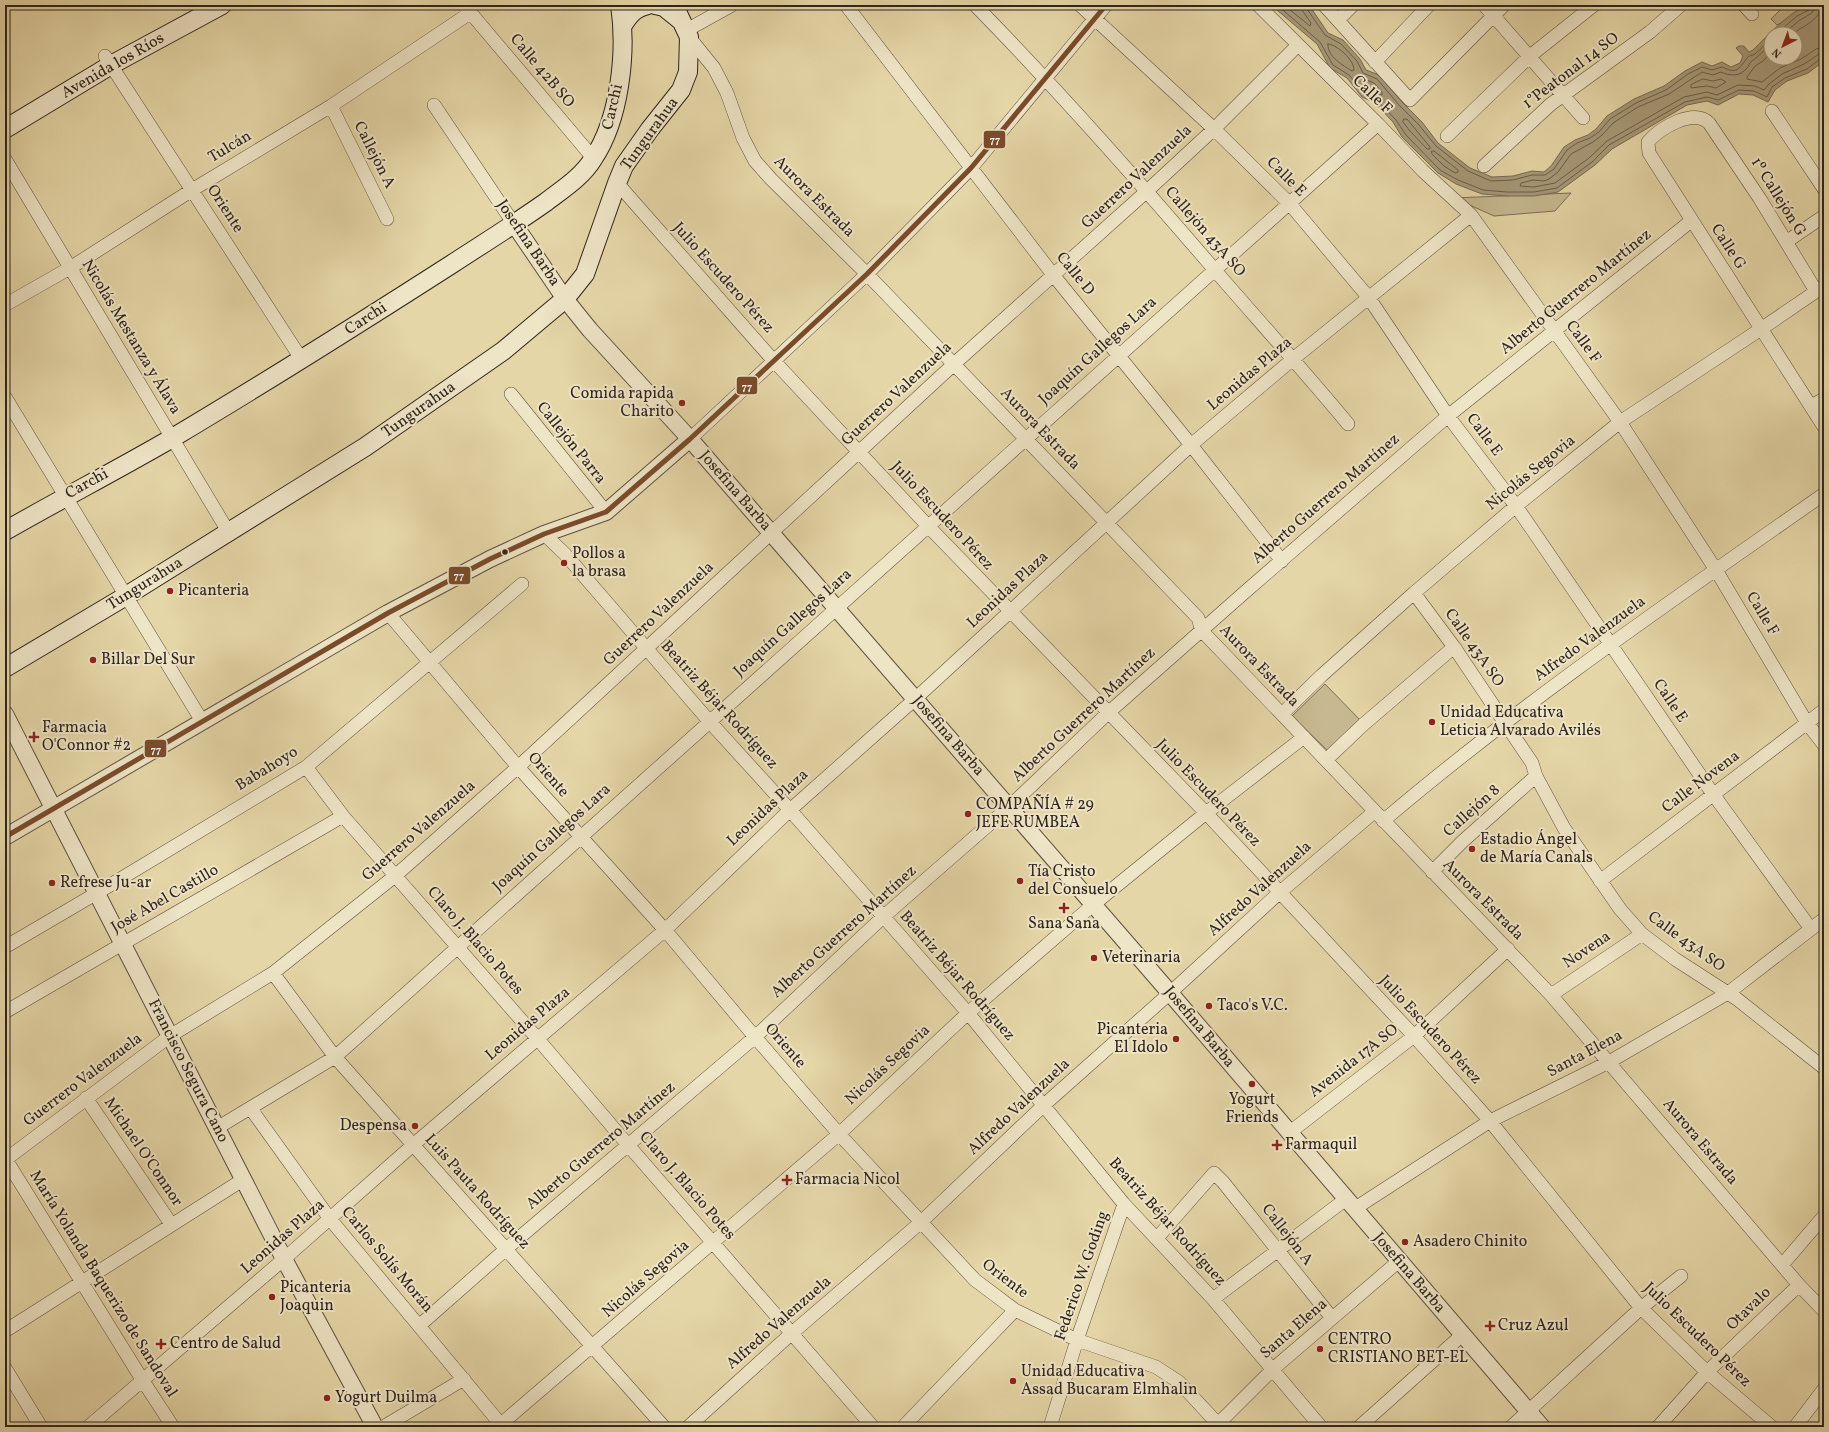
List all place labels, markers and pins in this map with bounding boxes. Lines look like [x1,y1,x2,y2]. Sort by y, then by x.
place label: Comida rapida Charito [570,383,674,423]
marker: Comida rapida Charito [677,398,687,408]
place label: Pollos a la brasa [572,543,626,583]
unlabelled marker [500,547,510,557]
marker: Pollos a la brasa [559,558,569,568]
place label: Picanteria [178,580,249,602]
marker: Picanteria [165,586,175,596]
place label: Billar Del Sur [101,649,195,671]
marker: Billar Del Sur [88,655,98,665]
place label: Unidad Educativa Leticia Alvarado Avilés [1440,702,1601,742]
place label: Farmacia O'Connor #2 [42,717,131,757]
marker: Unidad Educativa Leticia Alvarado Avilés [1427,717,1437,727]
marker: Farmacia O'Connor #2 [29,732,39,742]
place label: COMPAÑÍA # 29 JEFE RUMBEA [976,794,1094,834]
marker: COMPAÑÍA # 29 JEFE RUMBEA [963,809,973,819]
place label: Estadio Ángel de María Canals [1480,829,1593,869]
marker: Estadio Ángel de María Canals [1467,844,1477,854]
place label: Tía Cristo del Consuelo [1028,861,1118,901]
place label: Refrese Ju-ar [60,872,152,894]
marker: Tía Cristo del Consuelo [1015,876,1025,886]
marker: Refrese Ju-ar [47,878,57,888]
marker: Sana Sana [1059,903,1069,913]
place label: Sana Sana [1028,913,1100,935]
place label: Veterinaria [1102,947,1181,969]
marker: Veterinaria [1089,953,1099,963]
place label: Taco's V.C. [1217,995,1288,1017]
marker: Taco's V.C. [1204,1001,1214,1011]
place label: Picanteria El Idolo [1097,1019,1168,1059]
marker: Picanteria El Idolo [1171,1034,1181,1044]
marker: Yogurt Friends [1247,1079,1257,1089]
place label: Yogurt Friends [1225,1089,1279,1129]
place label: Despensa [340,1115,407,1137]
marker: Despensa [410,1121,420,1131]
place label: Farmaquil [1285,1134,1358,1156]
marker: Farmaquil [1272,1140,1282,1150]
place label: Farmacia Nicol [795,1169,900,1191]
marker: Farmacia Nicol [782,1175,792,1185]
place label: Asadero Chinito [1413,1231,1527,1253]
marker: Asadero Chinito [1400,1237,1410,1247]
place label: Picanteria Joaquin [280,1277,351,1317]
marker: Picanteria Joaquin [267,1292,277,1302]
place label: Cruz Azul [1498,1315,1569,1337]
marker: Cruz Azul [1485,1321,1495,1331]
place label: CENTRO CRISTIANO BET-EL [1328,1329,1468,1369]
place label: Centro de Salud [170,1333,281,1355]
marker: Centro de Salud [155,1338,167,1350]
marker: CENTRO CRISTIANO BET-EL [1315,1344,1325,1354]
place label: Unidad Educativa Assad Bucaram Elmhalin [1021,1361,1198,1401]
marker: Unidad Educativa Assad Bucaram Elmhalin [1008,1376,1018,1386]
place label: Yogurt Duilma [335,1387,437,1409]
marker: Yogurt Duilma [322,1393,332,1403]

